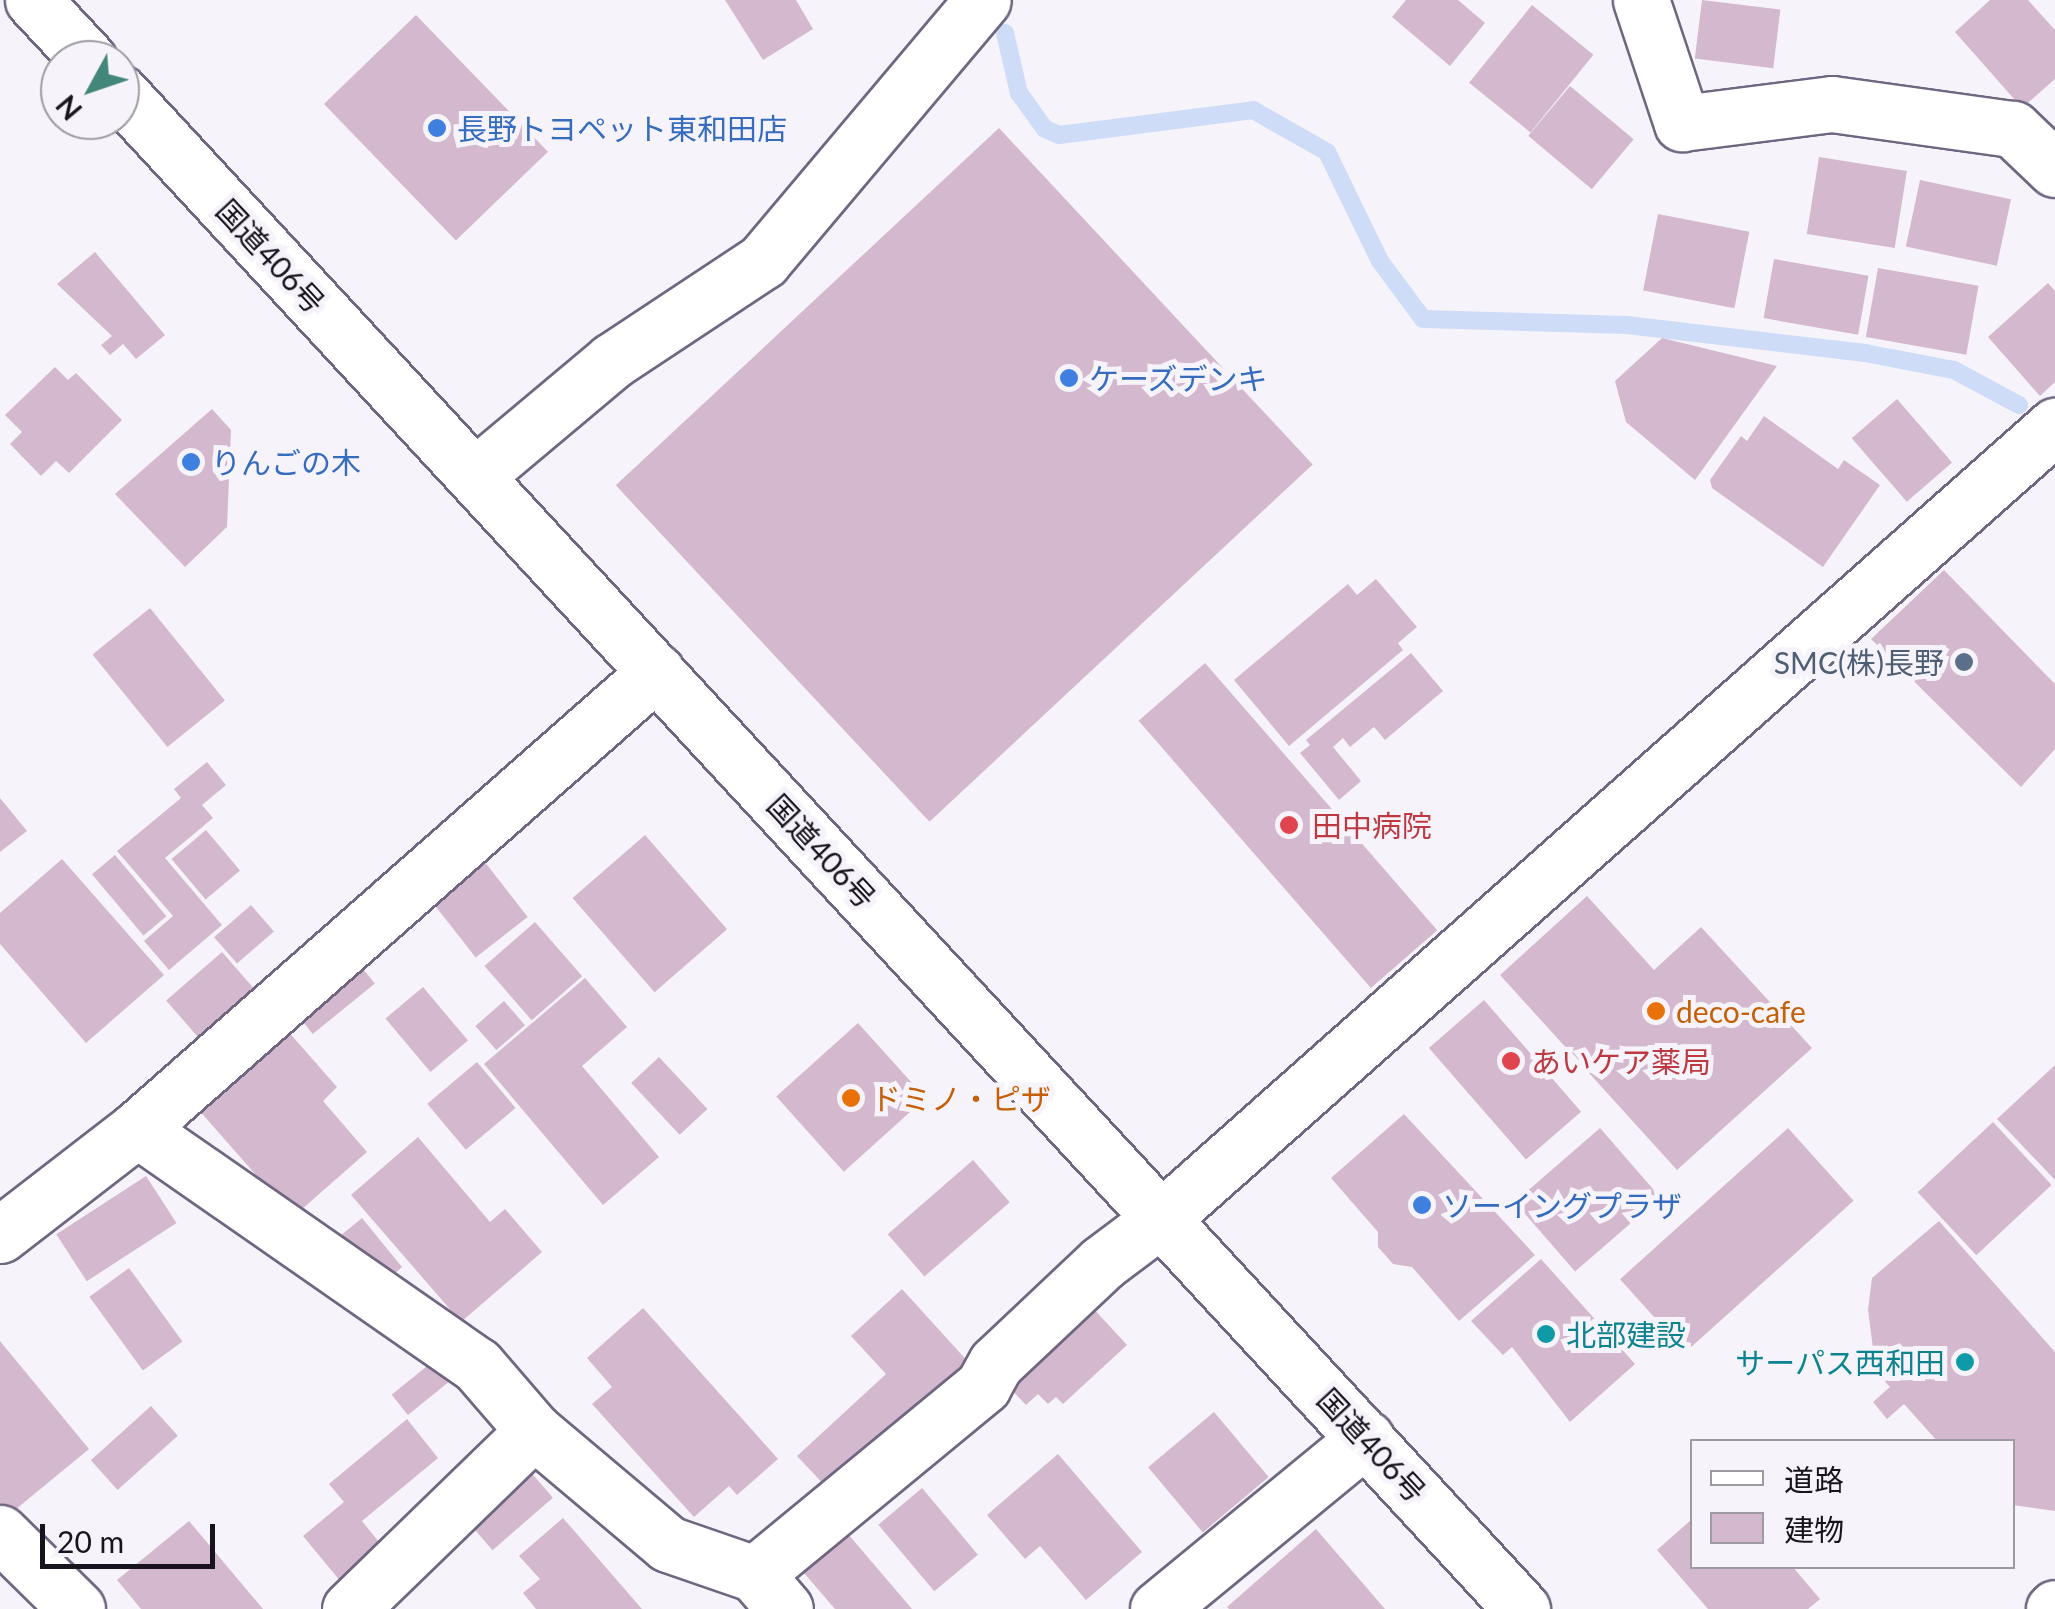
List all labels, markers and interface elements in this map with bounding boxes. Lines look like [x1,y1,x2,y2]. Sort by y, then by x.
north arrow [40,40,140,140]
text: N [49,89,89,127]
place label: 長野トヨペット東和田店 [457,110,787,146]
marker: 長野トヨペット東和田店 [426,117,448,139]
street label: 国道406号 [209,192,333,320]
place label: ケーズデンキ [1089,360,1269,396]
marker: ケーズデンキ [1058,367,1080,389]
place label: りんごの木 [211,444,361,480]
marker: りんごの木 [180,451,202,473]
place label: SMC(株)長野 [1774,644,1944,680]
marker: SMC(株)長野 [1953,651,1975,673]
street label: 国道406号 [760,787,884,915]
place label: 田中病院 [1312,807,1432,843]
marker: 田中病院 [1276,812,1302,838]
place label: deco-cafe [1676,993,1806,1029]
marker: deco-cafe [1645,1000,1667,1022]
place label: あいケア薬局 [1531,1043,1711,1079]
marker: あいケア薬局 [1500,1050,1522,1072]
place label: ドミノ・ピザ [871,1080,1051,1116]
marker: ドミノ・ピザ [840,1087,862,1109]
place label: ソーイングプラザ [1442,1187,1682,1223]
marker: ソーイングプラザ [1411,1194,1433,1216]
place label: 北部建設 [1566,1316,1686,1352]
marker: 北部建設 [1535,1323,1557,1345]
place label: サーパス西和田 [1735,1344,1945,1380]
marker: サーパス西和田 [1954,1351,1976,1373]
street label: 国道406号 [1310,1381,1434,1509]
legend [1690,1439,2015,1569]
text: 道路 [1784,1461,1844,1497]
scale bar [45,1504,220,1566]
text: 建物 [1784,1511,1844,1547]
text: 20 m [57,1523,124,1559]

